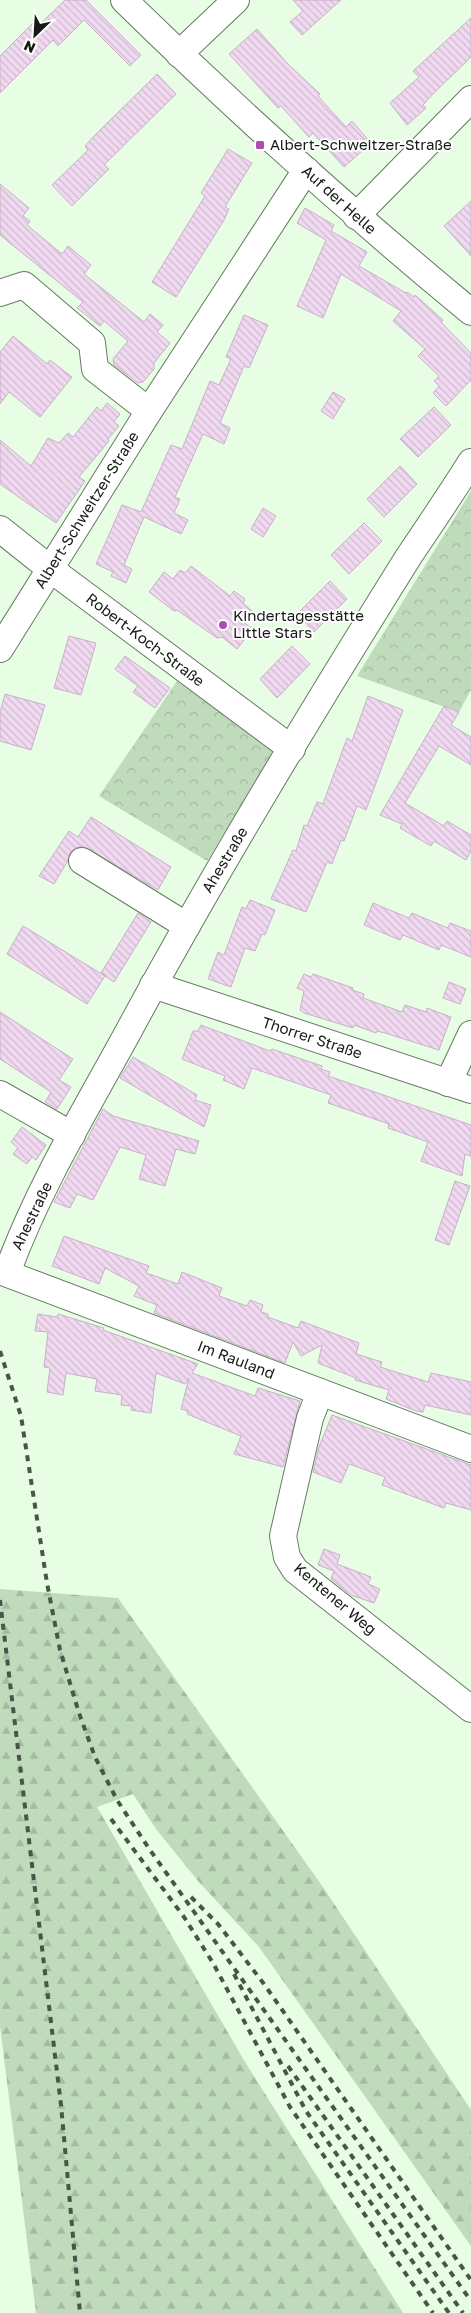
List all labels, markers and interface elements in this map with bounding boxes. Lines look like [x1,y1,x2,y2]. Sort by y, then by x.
north arrow [10,10,60,60]
text: N [21,37,38,57]
place label: Albert-Schweitzer-Straße [270,135,452,153]
marker: Albert-Schweitzer-Straße [254,139,266,151]
street label: Auf der Helle [299,161,381,238]
street label: Albert-Schweitzer-Straße [30,427,142,591]
street label: Robert-Koch-Straße [83,589,209,690]
place label: Kindertagesstätte Little Stars [233,606,364,641]
marker: Kindertagesstätte Little Stars [217,619,229,631]
street label: Ahestraße [197,823,251,896]
street label: Thorrer Straße [260,1012,365,1062]
street label: Ahestraße [7,1178,55,1253]
street label: Im Rauland [195,1336,277,1382]
street label: Kentener Weg [291,1559,380,1638]

